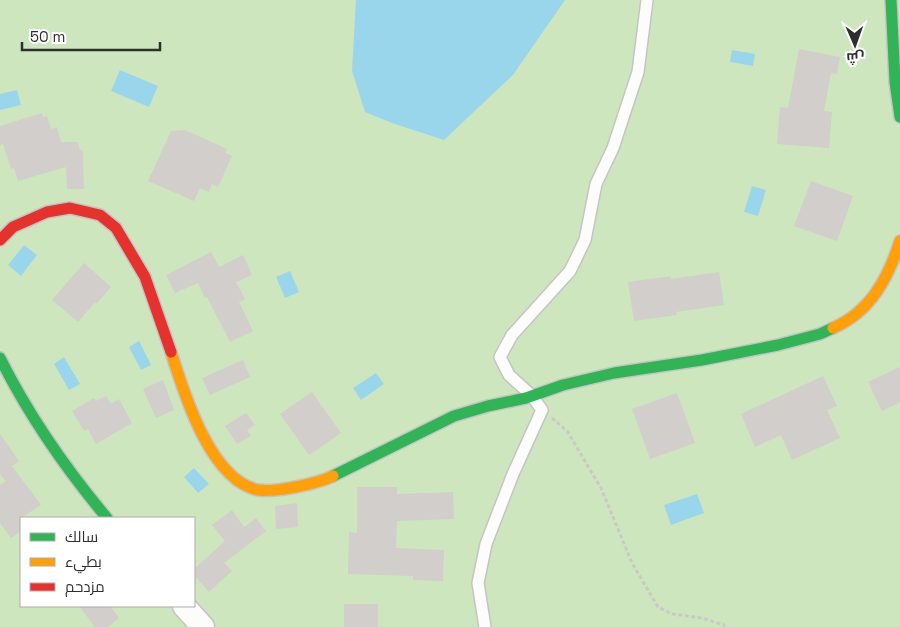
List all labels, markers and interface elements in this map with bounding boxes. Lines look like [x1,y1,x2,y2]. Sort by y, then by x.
scale bar [22,20,160,52]
north arrow [830,20,880,70]
text: 50 m [30,27,65,46]
text: ش [846,49,865,67]
legend [20,517,195,607]
text: سالك [65,527,98,546]
text: بطيء [65,552,102,574]
text: مزدحم [65,577,105,597]

